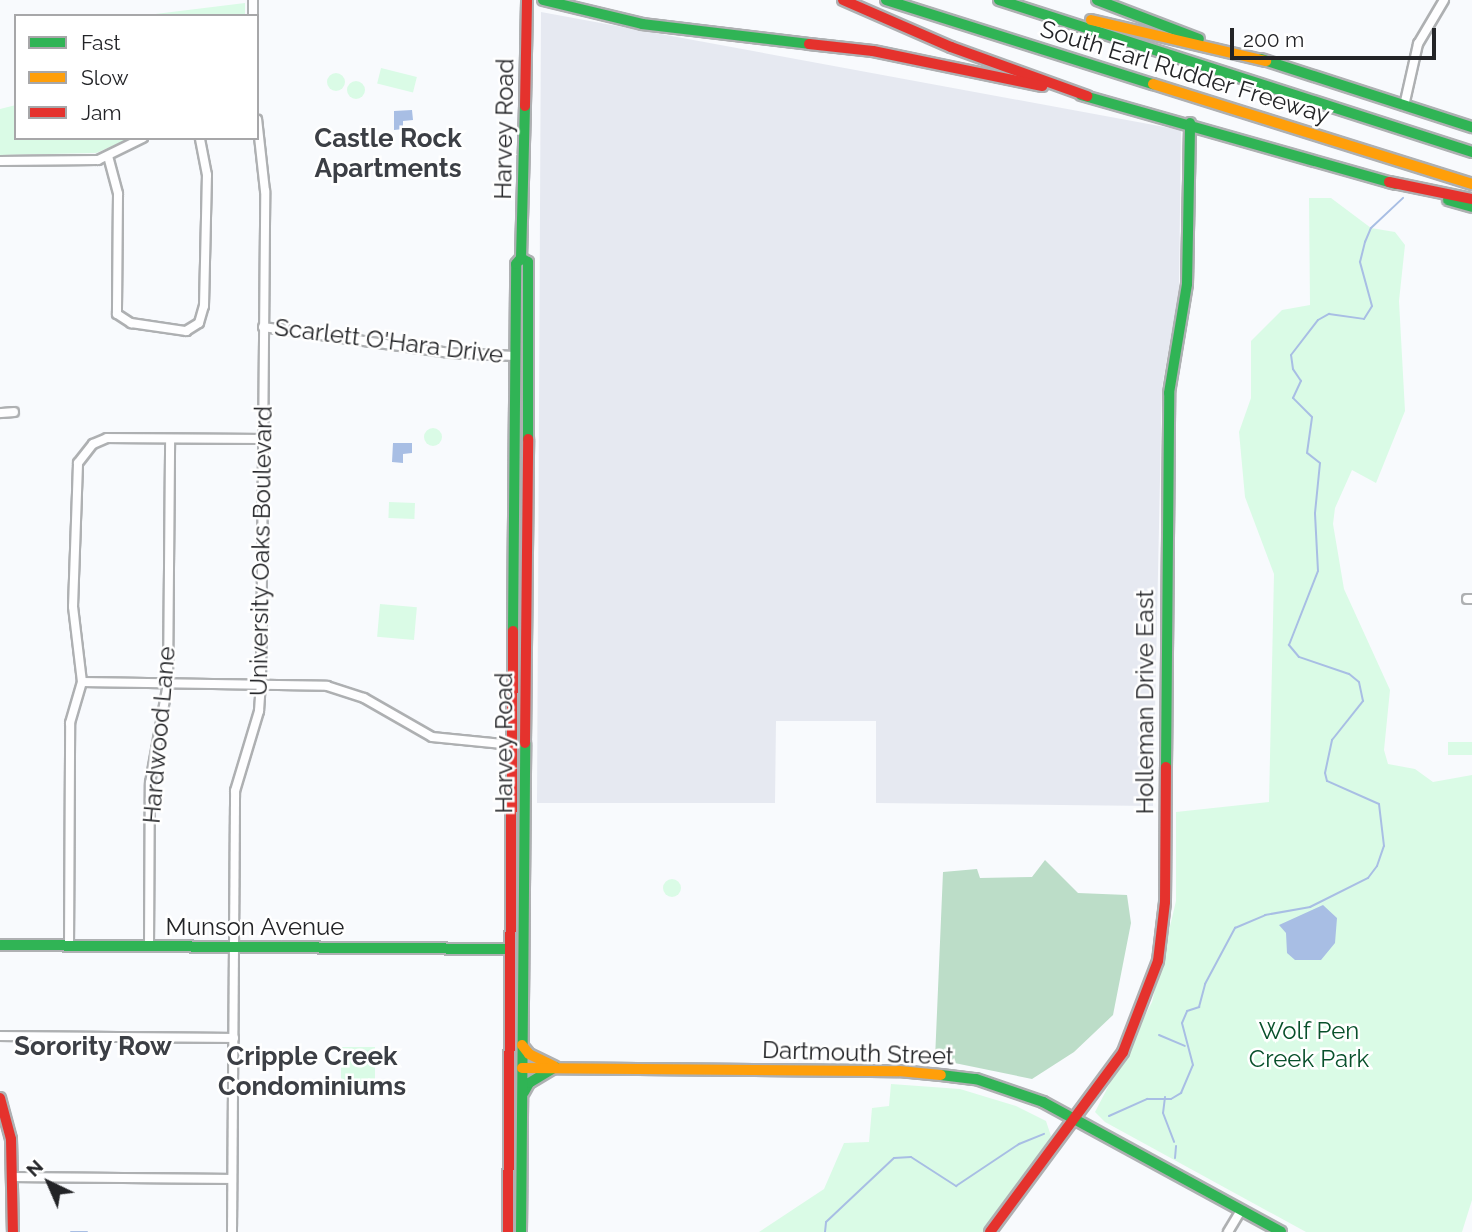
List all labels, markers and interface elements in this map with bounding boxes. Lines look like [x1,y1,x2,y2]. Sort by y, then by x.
legend [14,14,259,140]
street label: South Earl Rudder Freeway [1036,14,1334,130]
scale bar [1234,14,1440,58]
text: 200 m [1243,27,1304,52]
text: Fast [81,30,121,55]
street label: Harvey Road [488,58,520,200]
text: Slow [81,65,129,90]
text: Jam [81,100,122,125]
district label: Castle Rock Apartments [314,123,462,184]
street label: Scarlett O'Hara Drive [273,313,505,369]
street label: University Oaks Boulevard [244,405,278,697]
street label: Holleman Drive East [1131,590,1159,814]
street label: Hardwood Lane [137,645,181,825]
street label: Harvey Road [490,672,518,814]
street label: Munson Avenue [165,913,345,941]
park label: Wolf Pen Creek Park [1249,1017,1369,1073]
district label: Sorority Row [14,1031,172,1063]
street label: Dartmouth Street [762,1035,954,1071]
district label: Cripple Creek Condominiums [218,1041,406,1102]
north arrow [14,1148,84,1218]
text: N [22,1155,47,1181]

